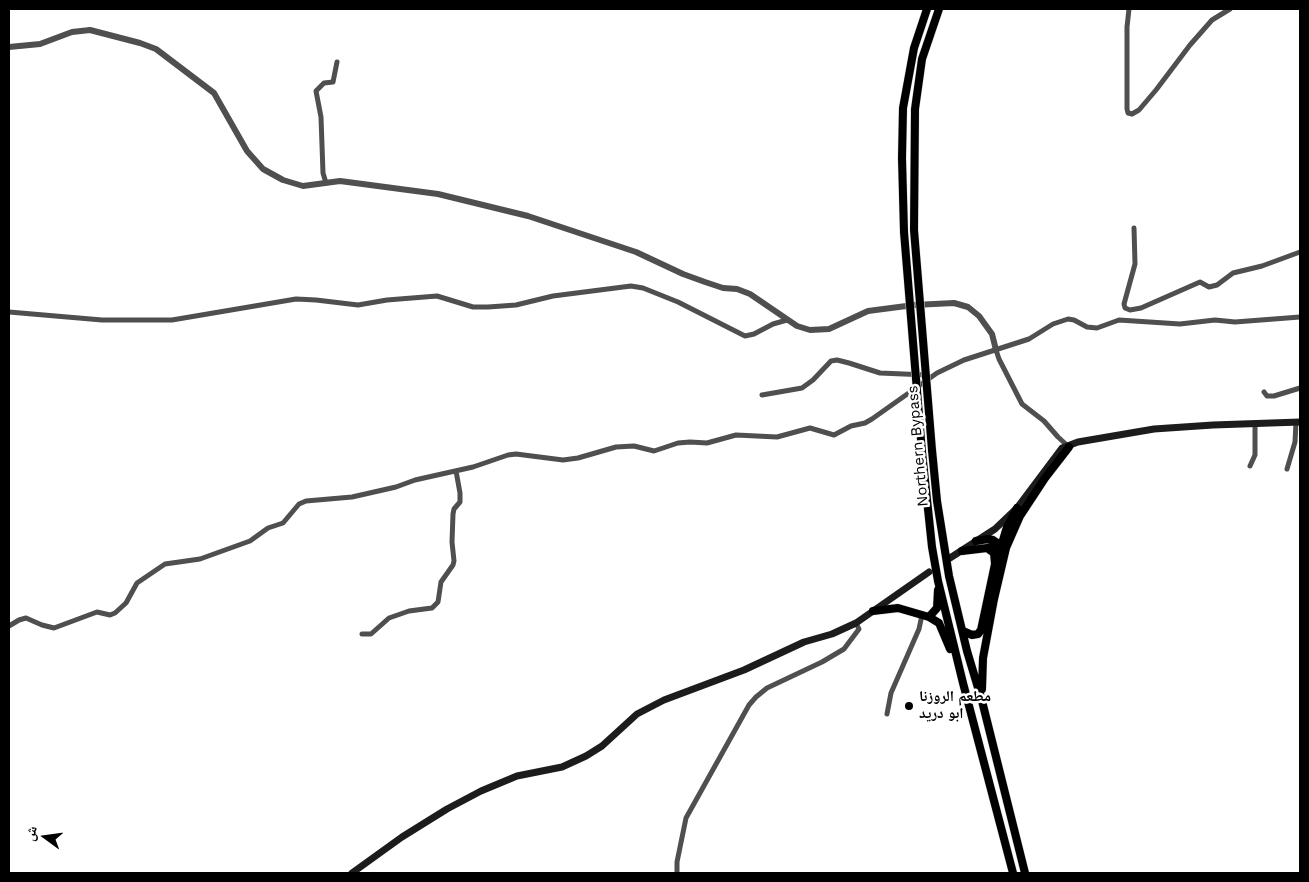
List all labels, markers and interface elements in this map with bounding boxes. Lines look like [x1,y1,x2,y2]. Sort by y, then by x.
street label: Northern Bypass [904,385,932,507]
place label: مطعم الروزنا ابو دريد [919,688,991,723]
marker: مطعم الروزنا ابو دريد [903,700,915,712]
north arrow [20,812,70,862]
text: ش [21,824,40,843]

